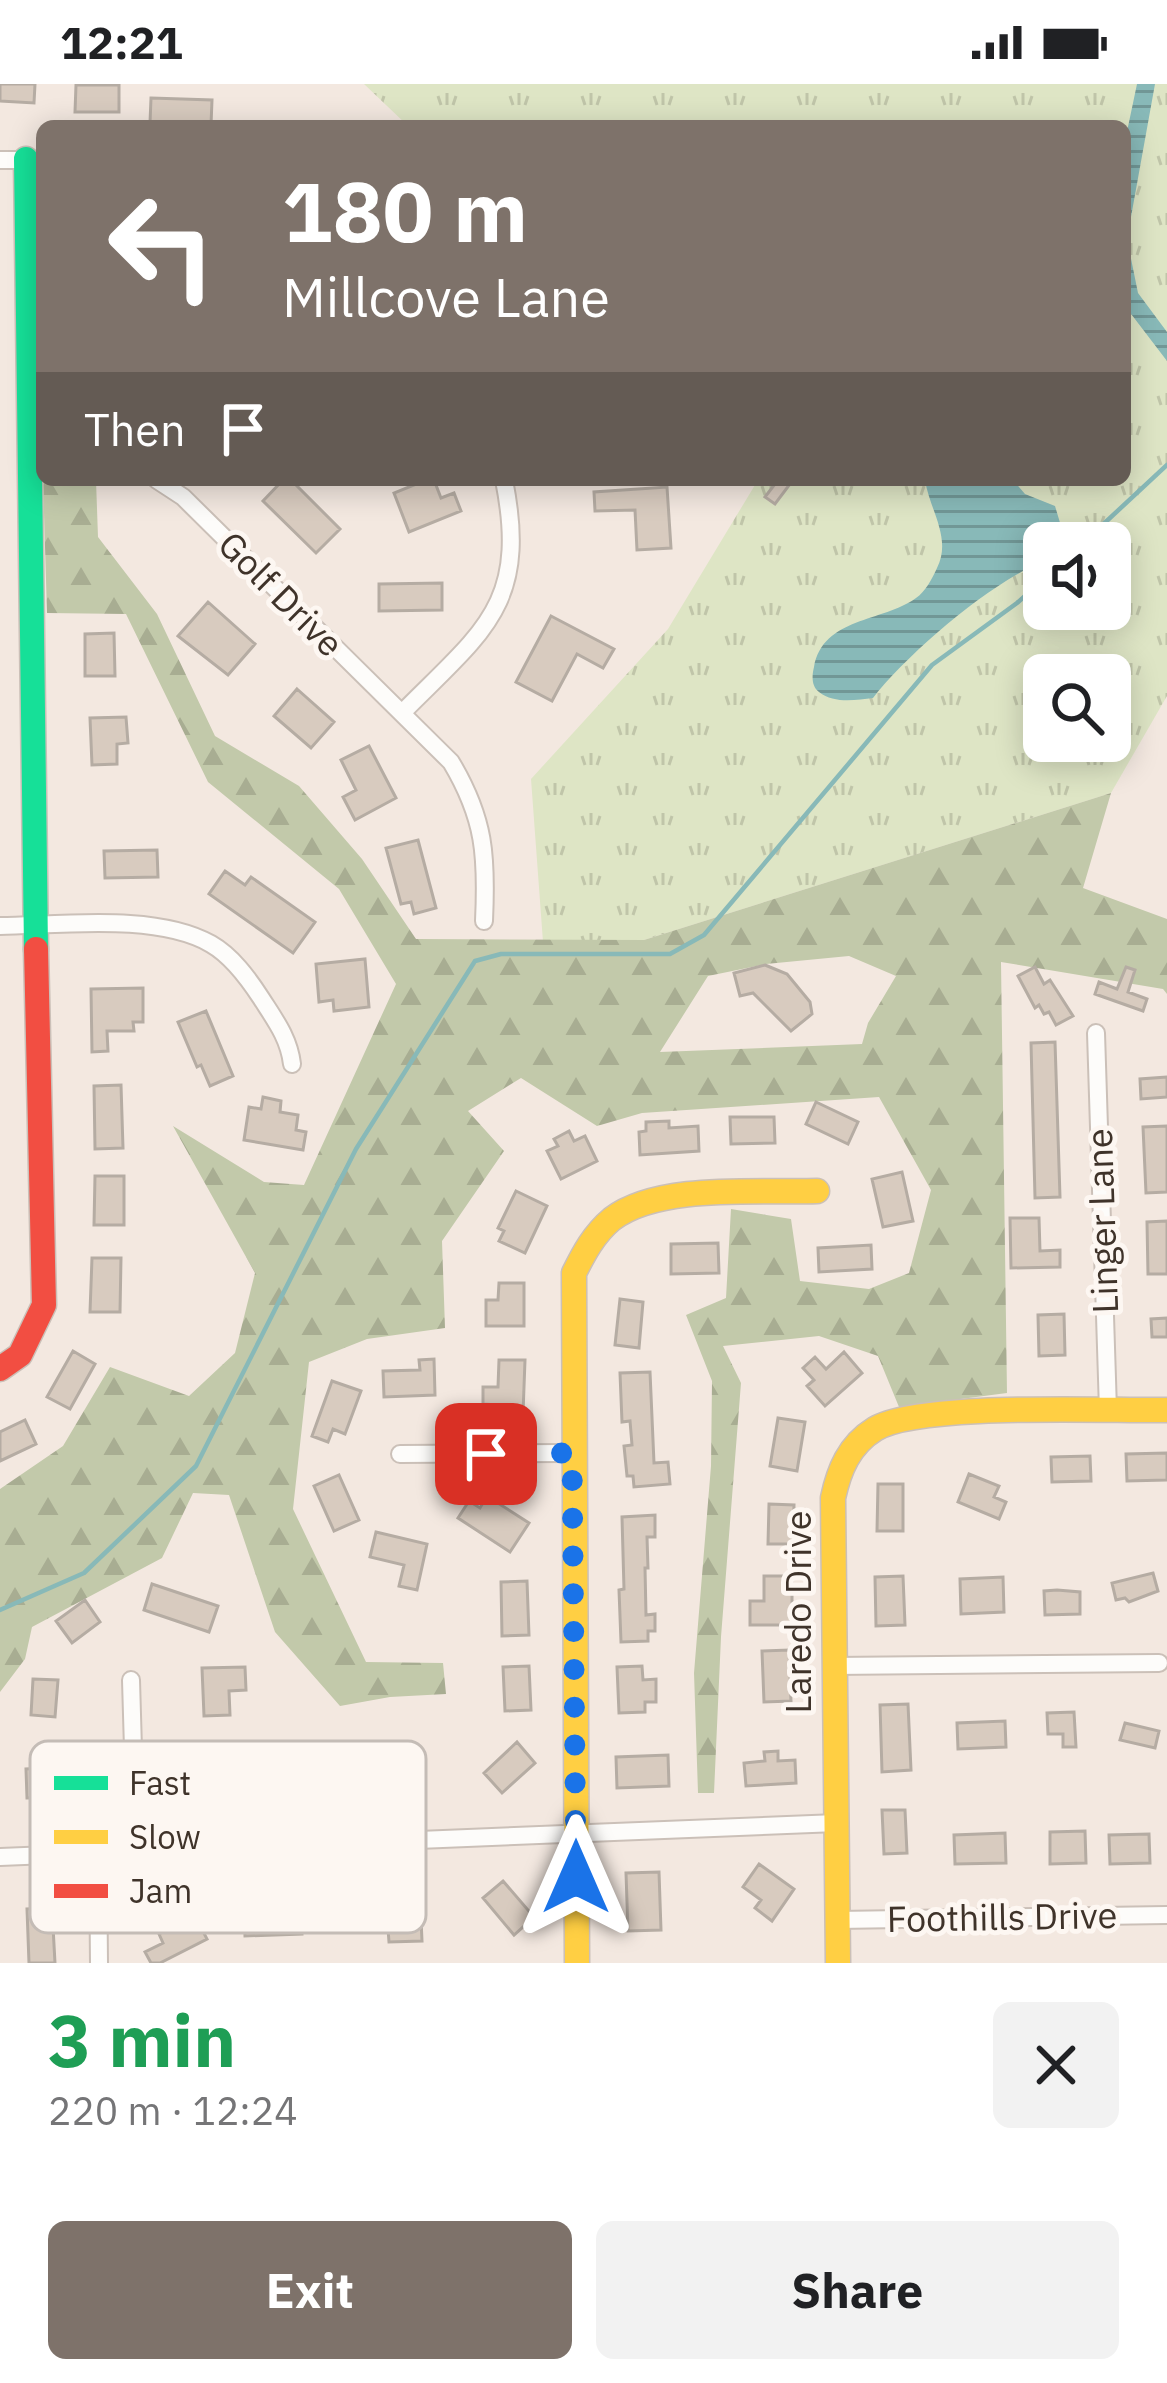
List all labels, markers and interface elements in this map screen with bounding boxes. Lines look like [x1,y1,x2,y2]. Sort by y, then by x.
text: 12:21 [60,13,183,71]
text: 180 m [282,156,528,265]
icon: left [84,168,240,324]
text: Millcove Lane [282,262,610,332]
icon: arrive [210,396,276,462]
text: Then [84,400,186,458]
street label: Golf Drive [209,521,354,666]
map controls [1023,522,1131,762]
button: sound [1023,522,1131,630]
button: search [1023,654,1131,762]
street label: Linger Lane [1075,1128,1128,1314]
pin [435,1403,537,1505]
icon: arrive [453,1421,519,1487]
street label: Laredo Drive [774,1510,821,1714]
legend [30,1741,426,1933]
text: Fast [129,1761,191,1804]
position arrow [513,1814,639,1940]
text: Slow [129,1815,201,1858]
text: Jam [129,1869,192,1912]
street label: Foothills Drive [886,1891,1118,1942]
text: 3 min [48,1993,236,2087]
button: close [993,2002,1119,2128]
text: 220 m · 12:24 [48,2085,298,2136]
button: Exit [48,2221,572,2359]
button: Share [596,2221,1119,2359]

